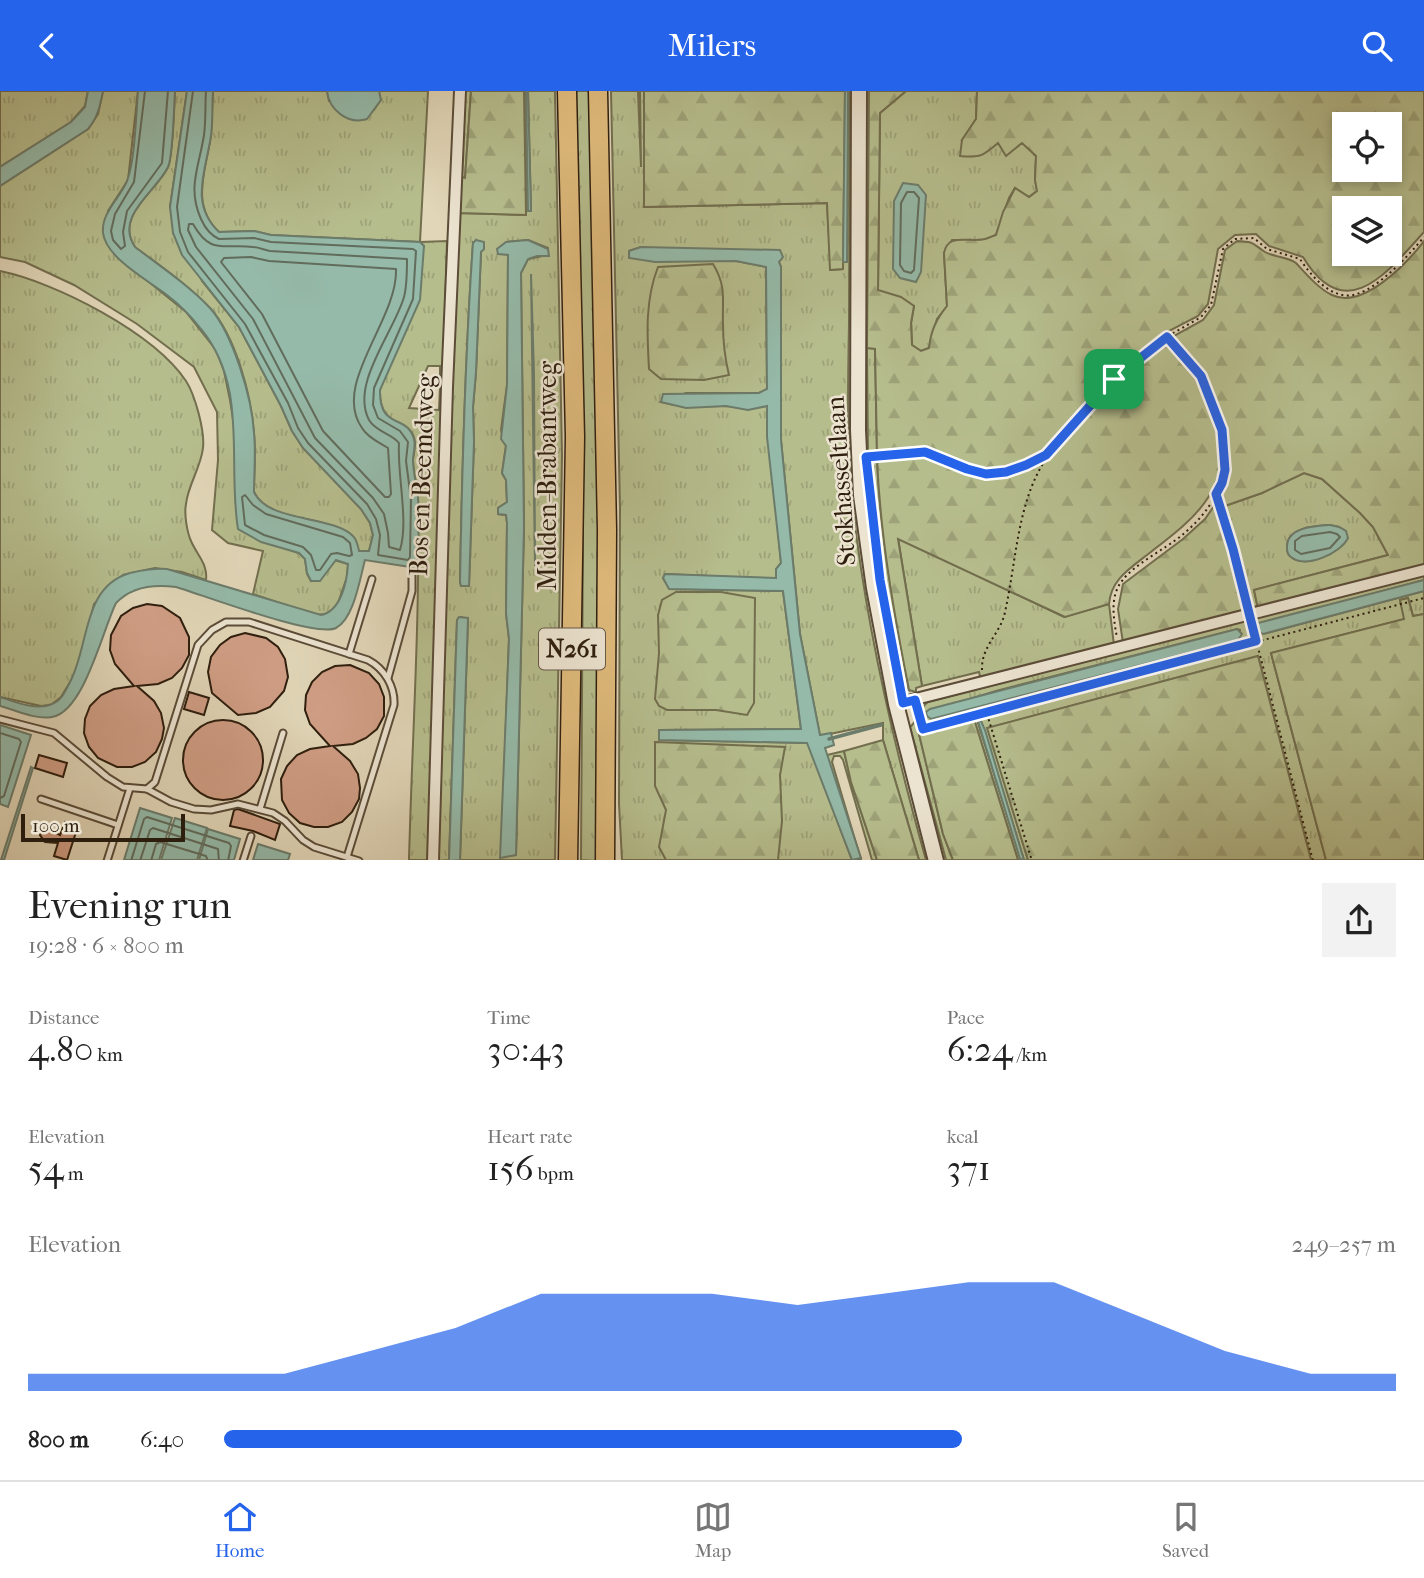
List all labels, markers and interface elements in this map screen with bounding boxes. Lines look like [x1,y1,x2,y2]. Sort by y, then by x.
icon: back [28,27,66,65]
text: Milers [668,27,756,64]
icon: search [1358,27,1396,65]
map controls [1332,112,1402,266]
button: locate [1332,112,1402,182]
button: layers [1332,196,1402,266]
pin [1084,349,1144,409]
street label: Midden-Brabantweg [532,360,563,591]
icon: arrive [1095,360,1133,398]
street label: Bos en Beemdweg [403,372,441,577]
street label: Stokhasseltlaan [820,395,862,567]
road number: N261 [539,629,605,669]
scale bar [21,811,186,843]
text: 100 m [32,815,80,837]
text: Evening run [28,883,231,928]
button: share [1322,883,1396,957]
text: 19:28 · 6 × 800 m [28,932,184,959]
text: Distance [28,1007,99,1029]
text: Time [487,1007,531,1029]
text: Pace [947,1007,985,1029]
text: 4.80 [28,1029,93,1070]
text: 30:43 [487,1029,565,1070]
text: 6:24 [947,1029,1013,1070]
text: km [93,1044,123,1066]
text: /km [1013,1044,1047,1066]
text: Elevation [28,1126,105,1148]
text: Heart rate [487,1126,572,1148]
text: kcal [947,1126,979,1148]
text: 54 [28,1148,64,1189]
text: 156 [487,1148,534,1189]
text: 371 [947,1148,990,1189]
text: m [64,1163,84,1185]
text: bpm [534,1163,574,1185]
text: Elevation [28,1231,121,1258]
text: 249–257 m [1292,1231,1396,1258]
text: 800 m [28,1426,89,1453]
text: 6:40 [140,1426,184,1453]
tab: Home [215,1498,264,1562]
tab: Map [694,1498,732,1562]
tab: Saved [1162,1498,1209,1562]

